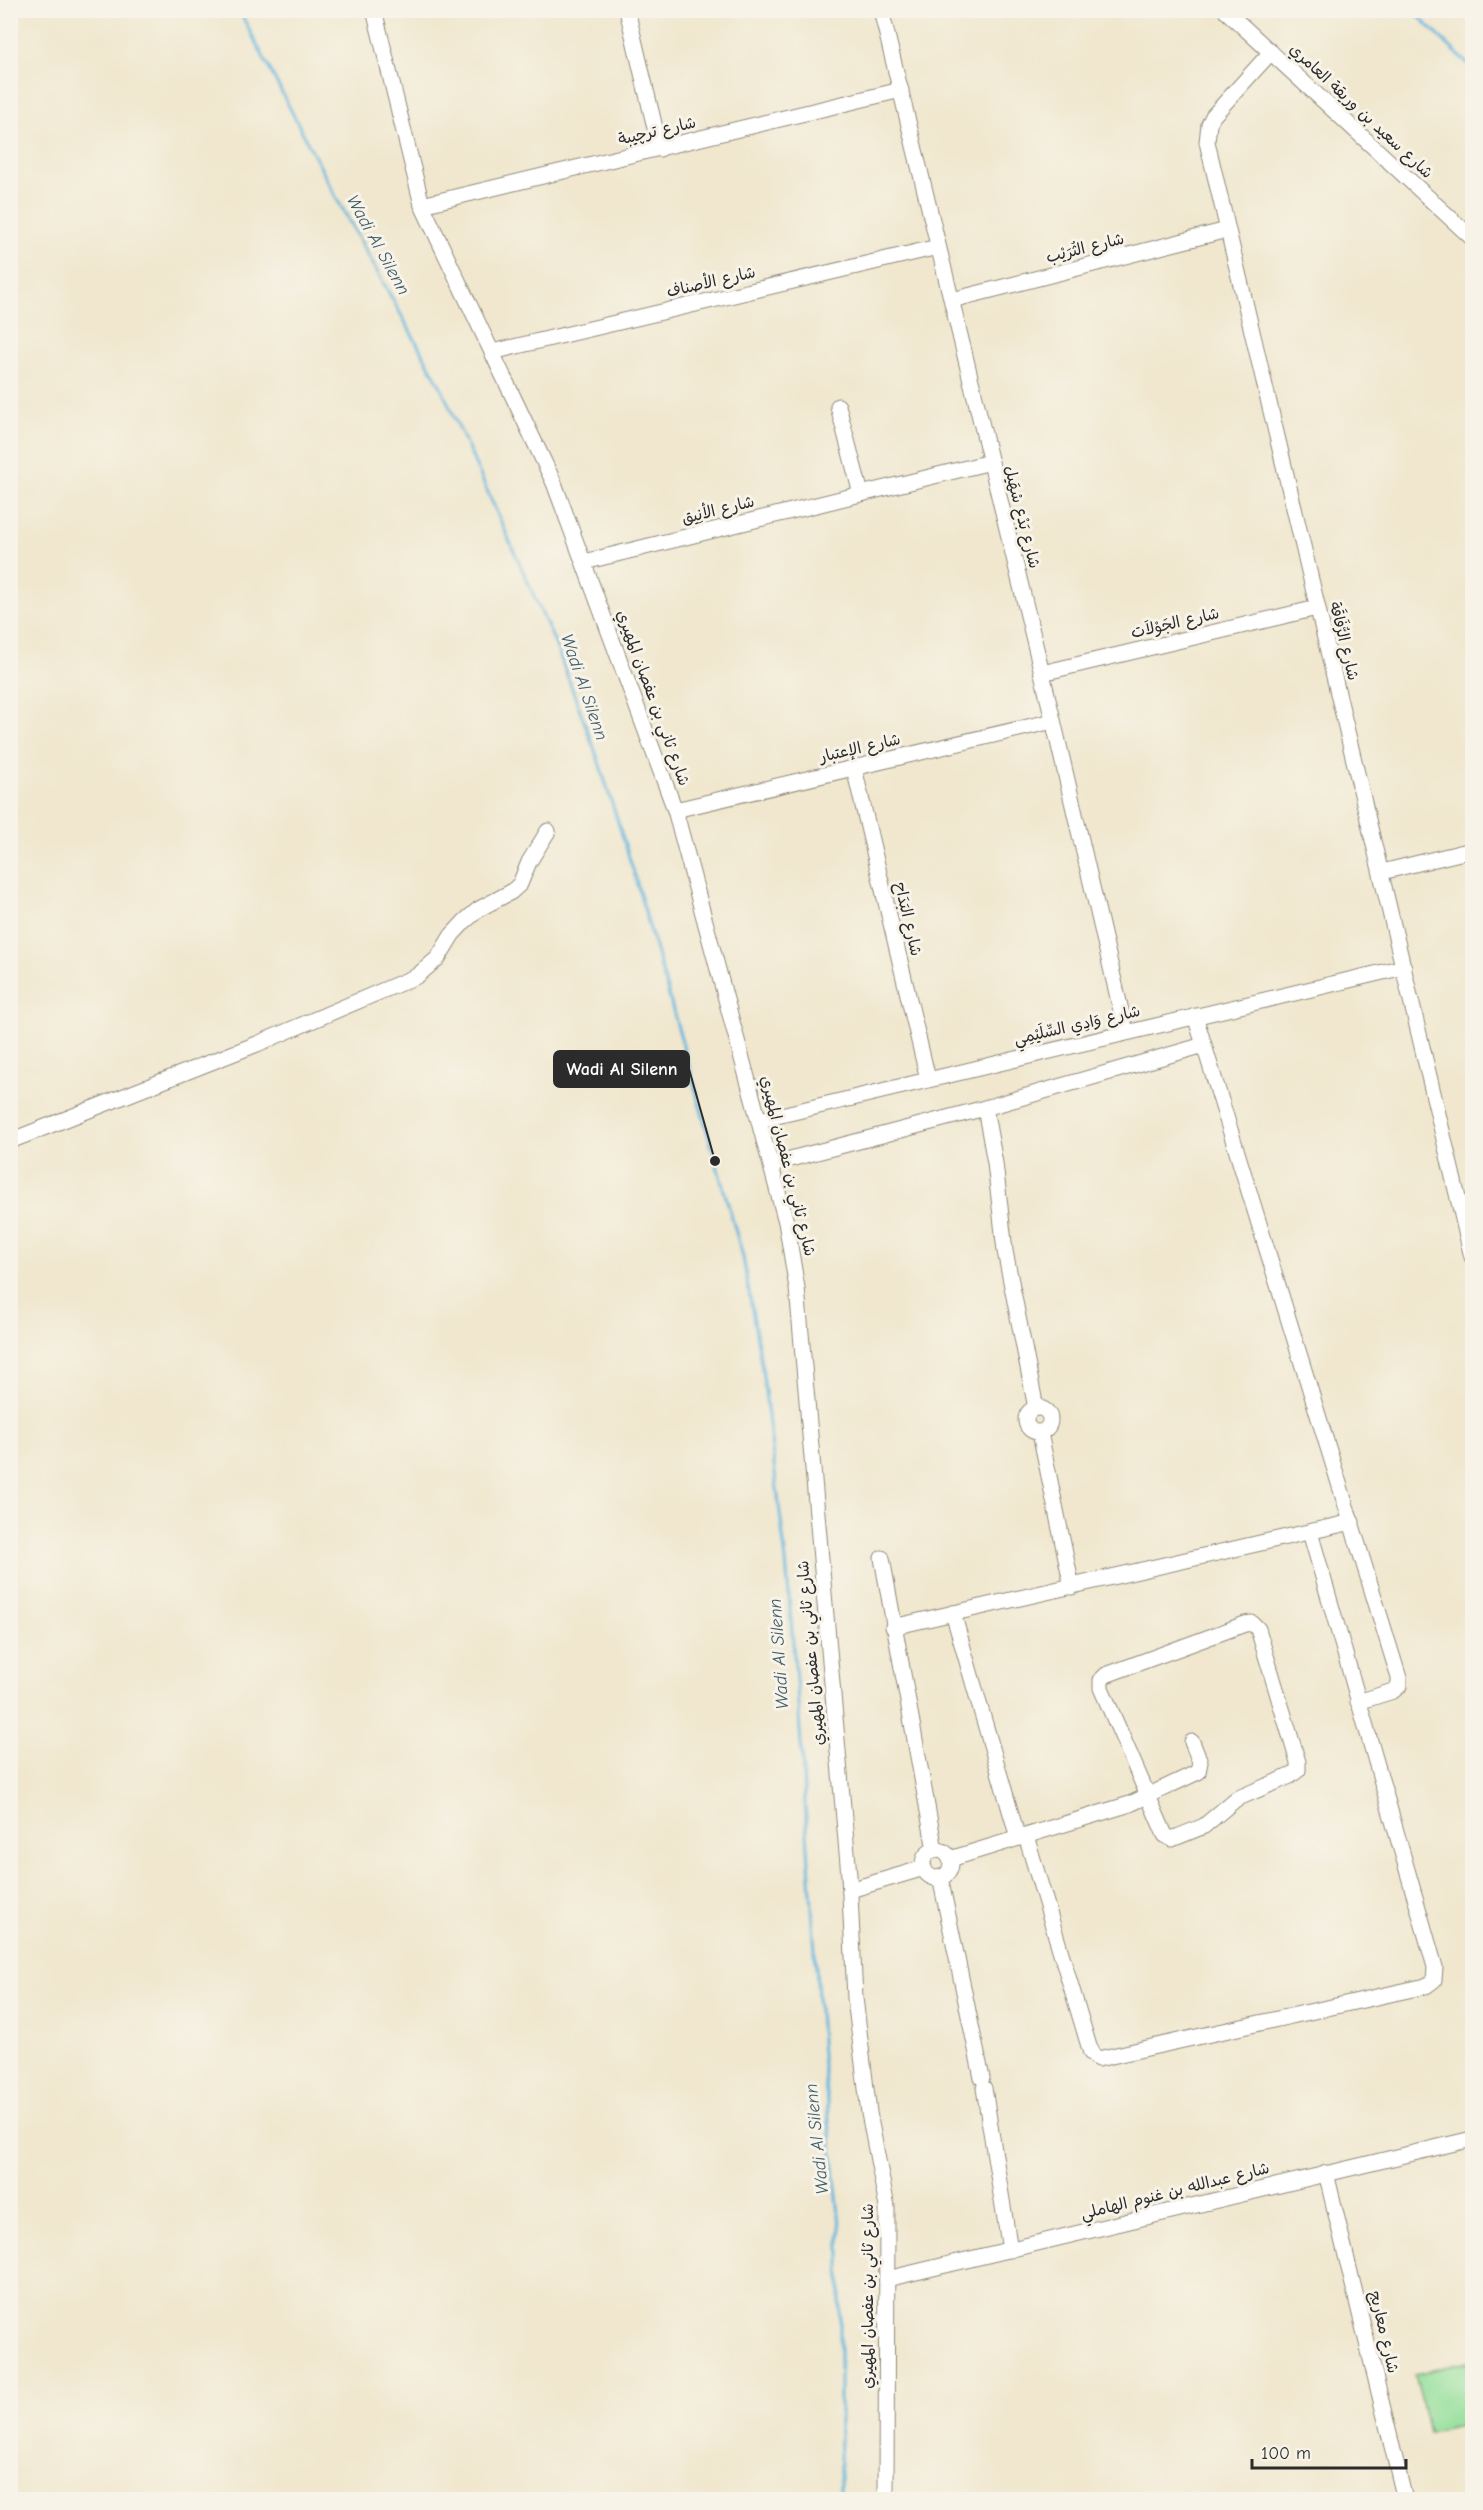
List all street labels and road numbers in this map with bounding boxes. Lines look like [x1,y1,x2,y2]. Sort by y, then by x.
street label: شارع سعيد بن وريقة العامري [1284,40,1436,184]
street label: شارع ترچيبة [616,113,698,151]
street label: شارع الثُرَيْب [1044,229,1126,268]
street label: شارع الأصناف [664,261,758,303]
street label: شارع بَدْع سْهَيل [999,464,1043,571]
street label: شارع الأنِيق [679,490,757,530]
street label: شارع الرُّفَاقَة [1324,599,1364,683]
street label: شارع الجَوْلاَت [1129,604,1221,644]
street label: شارع ثاني بن عفصان المهيري [608,608,693,790]
street label: شارع الإعتبار [816,730,903,768]
street label: شارع البَدَاح [889,880,925,958]
street label: شارع وَادِي السِّلَيْمِي [1012,1000,1143,1053]
street label: شارع ثاني بن عفصان المهيري [752,1074,819,1259]
street label: شارع ثاني بن عفصان المهيري [794,1559,833,1746]
street label: شارع عبدالله بن غنوم الهاملي [1079,2159,1272,2228]
street label: شارع ثاني بن عفصان المهيري [859,2203,882,2389]
street label: شارع معاريج [1364,2289,1402,2375]

